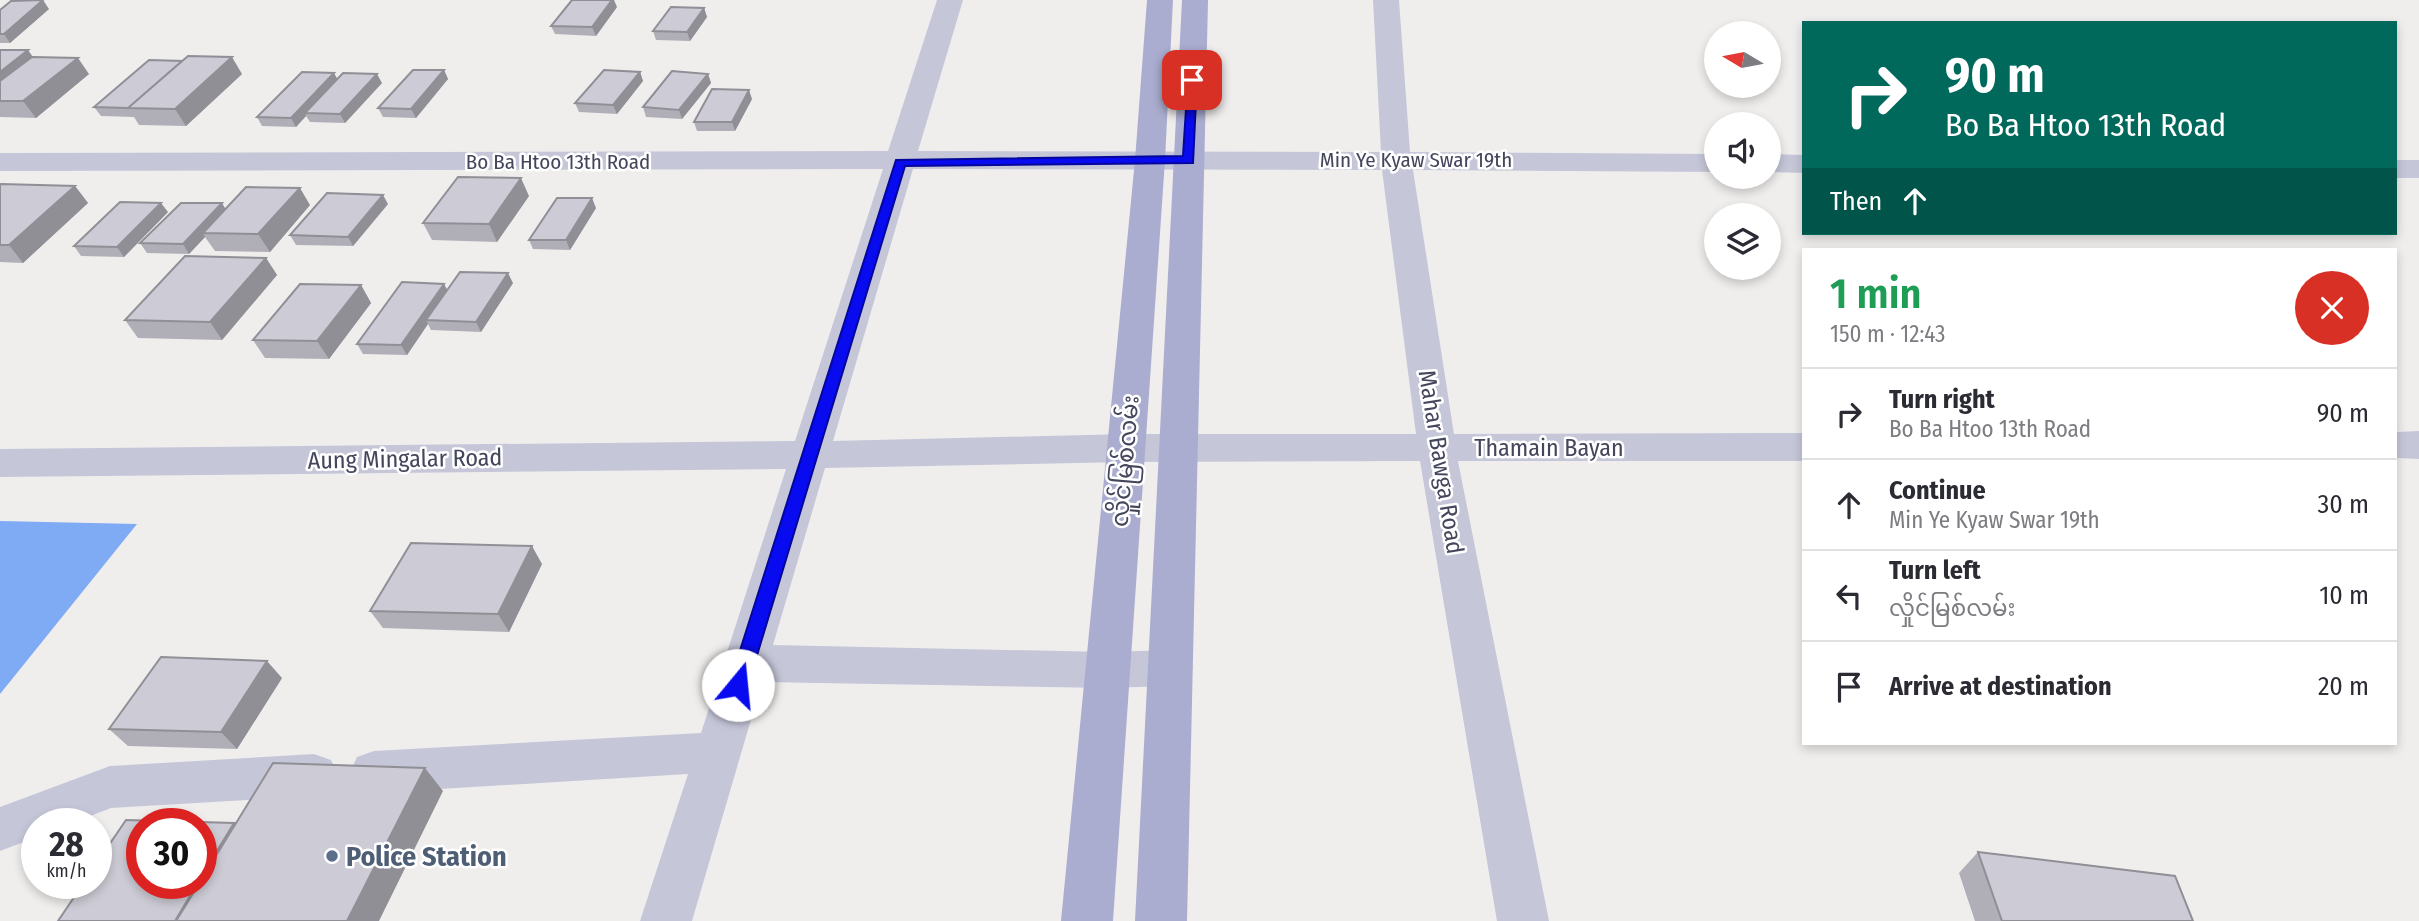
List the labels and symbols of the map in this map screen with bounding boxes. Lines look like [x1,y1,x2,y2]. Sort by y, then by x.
north arrow [1704,21,1782,98]
pin [1162,50,1222,110]
street label: Min Ye Kyaw Swar 19th [1320,147,1512,173]
street label: Bo Ba Htoo 13th Road [466,149,650,175]
street label: Mahar Bawga Road [1413,368,1469,556]
street label: လှိုင်မြစ်လမ်း [1103,394,1150,528]
street label: Thamain Bayan [1474,434,1624,462]
street label: Aung Mingalar Road [307,443,503,475]
position arrow [701,648,775,722]
speed limit sign: 30 [126,808,217,899]
place label: Police Station [346,840,507,873]
marker: Police Station [324,848,340,864]

